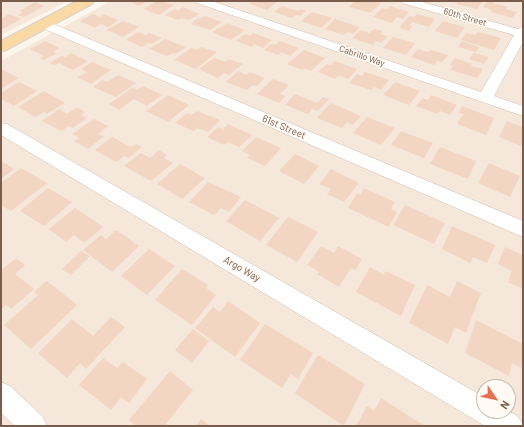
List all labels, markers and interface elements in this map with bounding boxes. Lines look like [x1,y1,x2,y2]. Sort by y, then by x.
street label: 60th Street [442,6,488,28]
street label: Cabrillo Way [338,43,386,69]
street label: 61st Street [260,112,308,142]
street label: Argo Way [222,254,262,284]
north arrow [476,379,516,419]
text: N [498,399,513,412]

